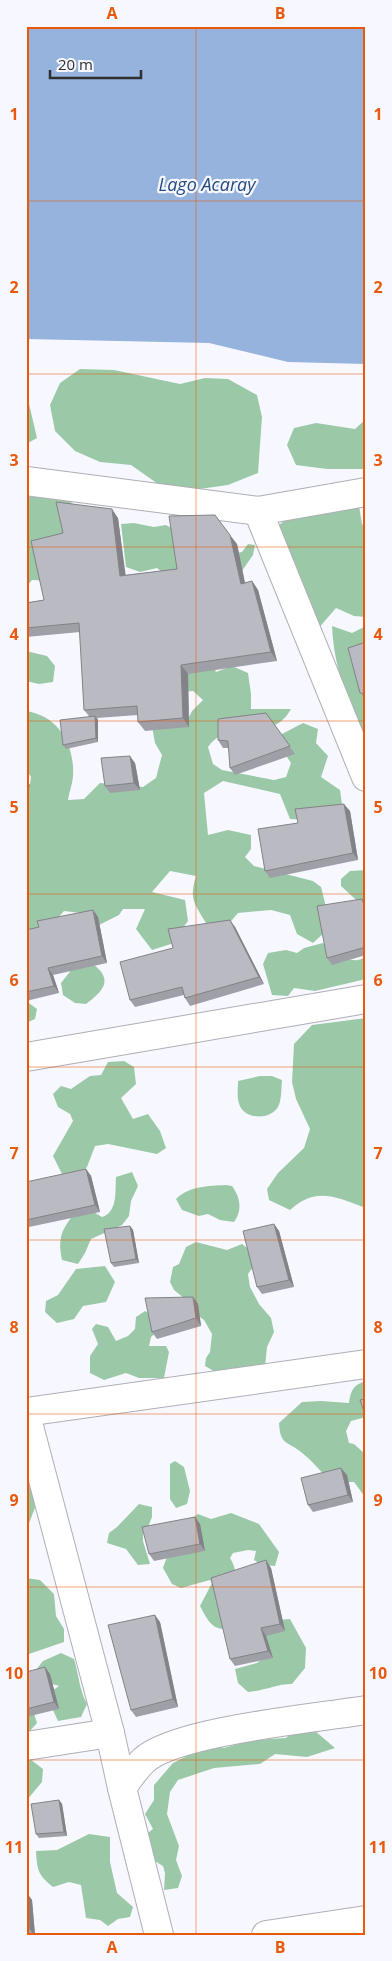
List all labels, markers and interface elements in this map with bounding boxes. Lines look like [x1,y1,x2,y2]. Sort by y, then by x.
text: A [106,2,118,24]
text: B [275,2,285,24]
scale bar [50,48,141,80]
text: 20 m [58,54,93,74]
text: 1 [9,103,19,125]
text: 1 [373,103,383,125]
water label: Lago Acaray [159,172,257,196]
text: 2 [9,276,19,298]
text: 2 [373,276,383,298]
text: 3 [9,449,19,471]
text: 3 [373,449,383,471]
text: 4 [9,623,19,645]
text: 4 [373,623,383,645]
text: 5 [9,796,19,818]
text: 5 [373,796,383,818]
text: 6 [9,969,19,991]
text: 6 [373,969,383,991]
text: 7 [9,1142,19,1164]
text: 7 [373,1142,383,1164]
text: 8 [9,1316,19,1338]
text: 8 [373,1316,383,1338]
text: 9 [9,1489,19,1511]
text: 9 [373,1489,383,1511]
text: 10 [5,1662,23,1684]
text: 10 [369,1662,387,1684]
text: 11 [5,1836,23,1858]
text: 11 [369,1836,387,1858]
text: A [106,1936,118,1958]
text: B [275,1936,285,1958]

